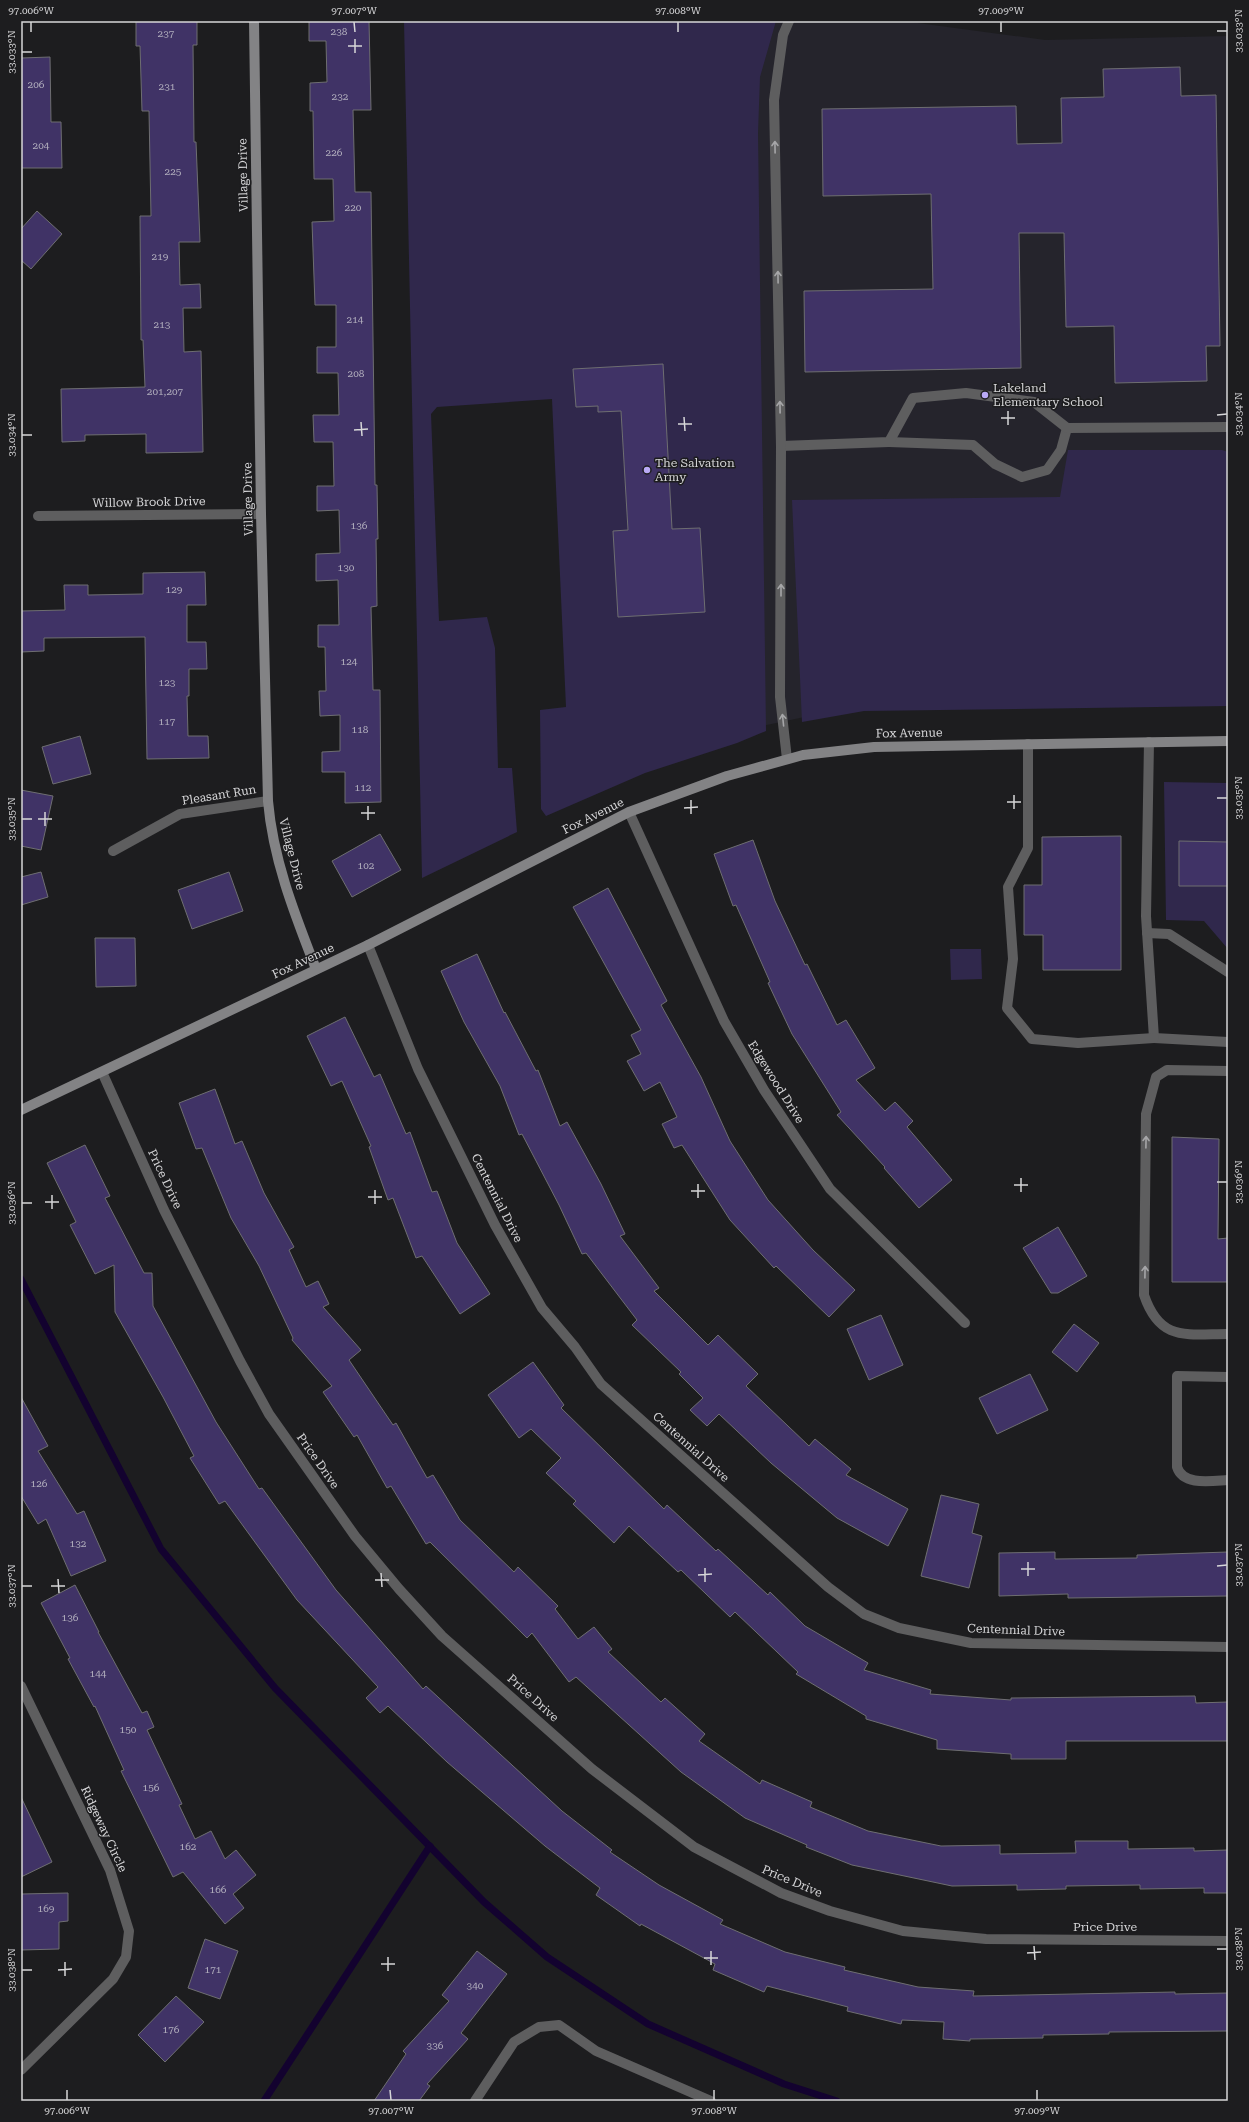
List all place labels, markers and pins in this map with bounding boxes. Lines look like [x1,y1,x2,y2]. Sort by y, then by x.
place label: Lakeland Elementary School [993,381,1103,409]
marker: Lakeland Elementary School [980,390,990,400]
place label: The Salvation Army [655,456,735,484]
marker: The Salvation Army [642,465,652,475]

